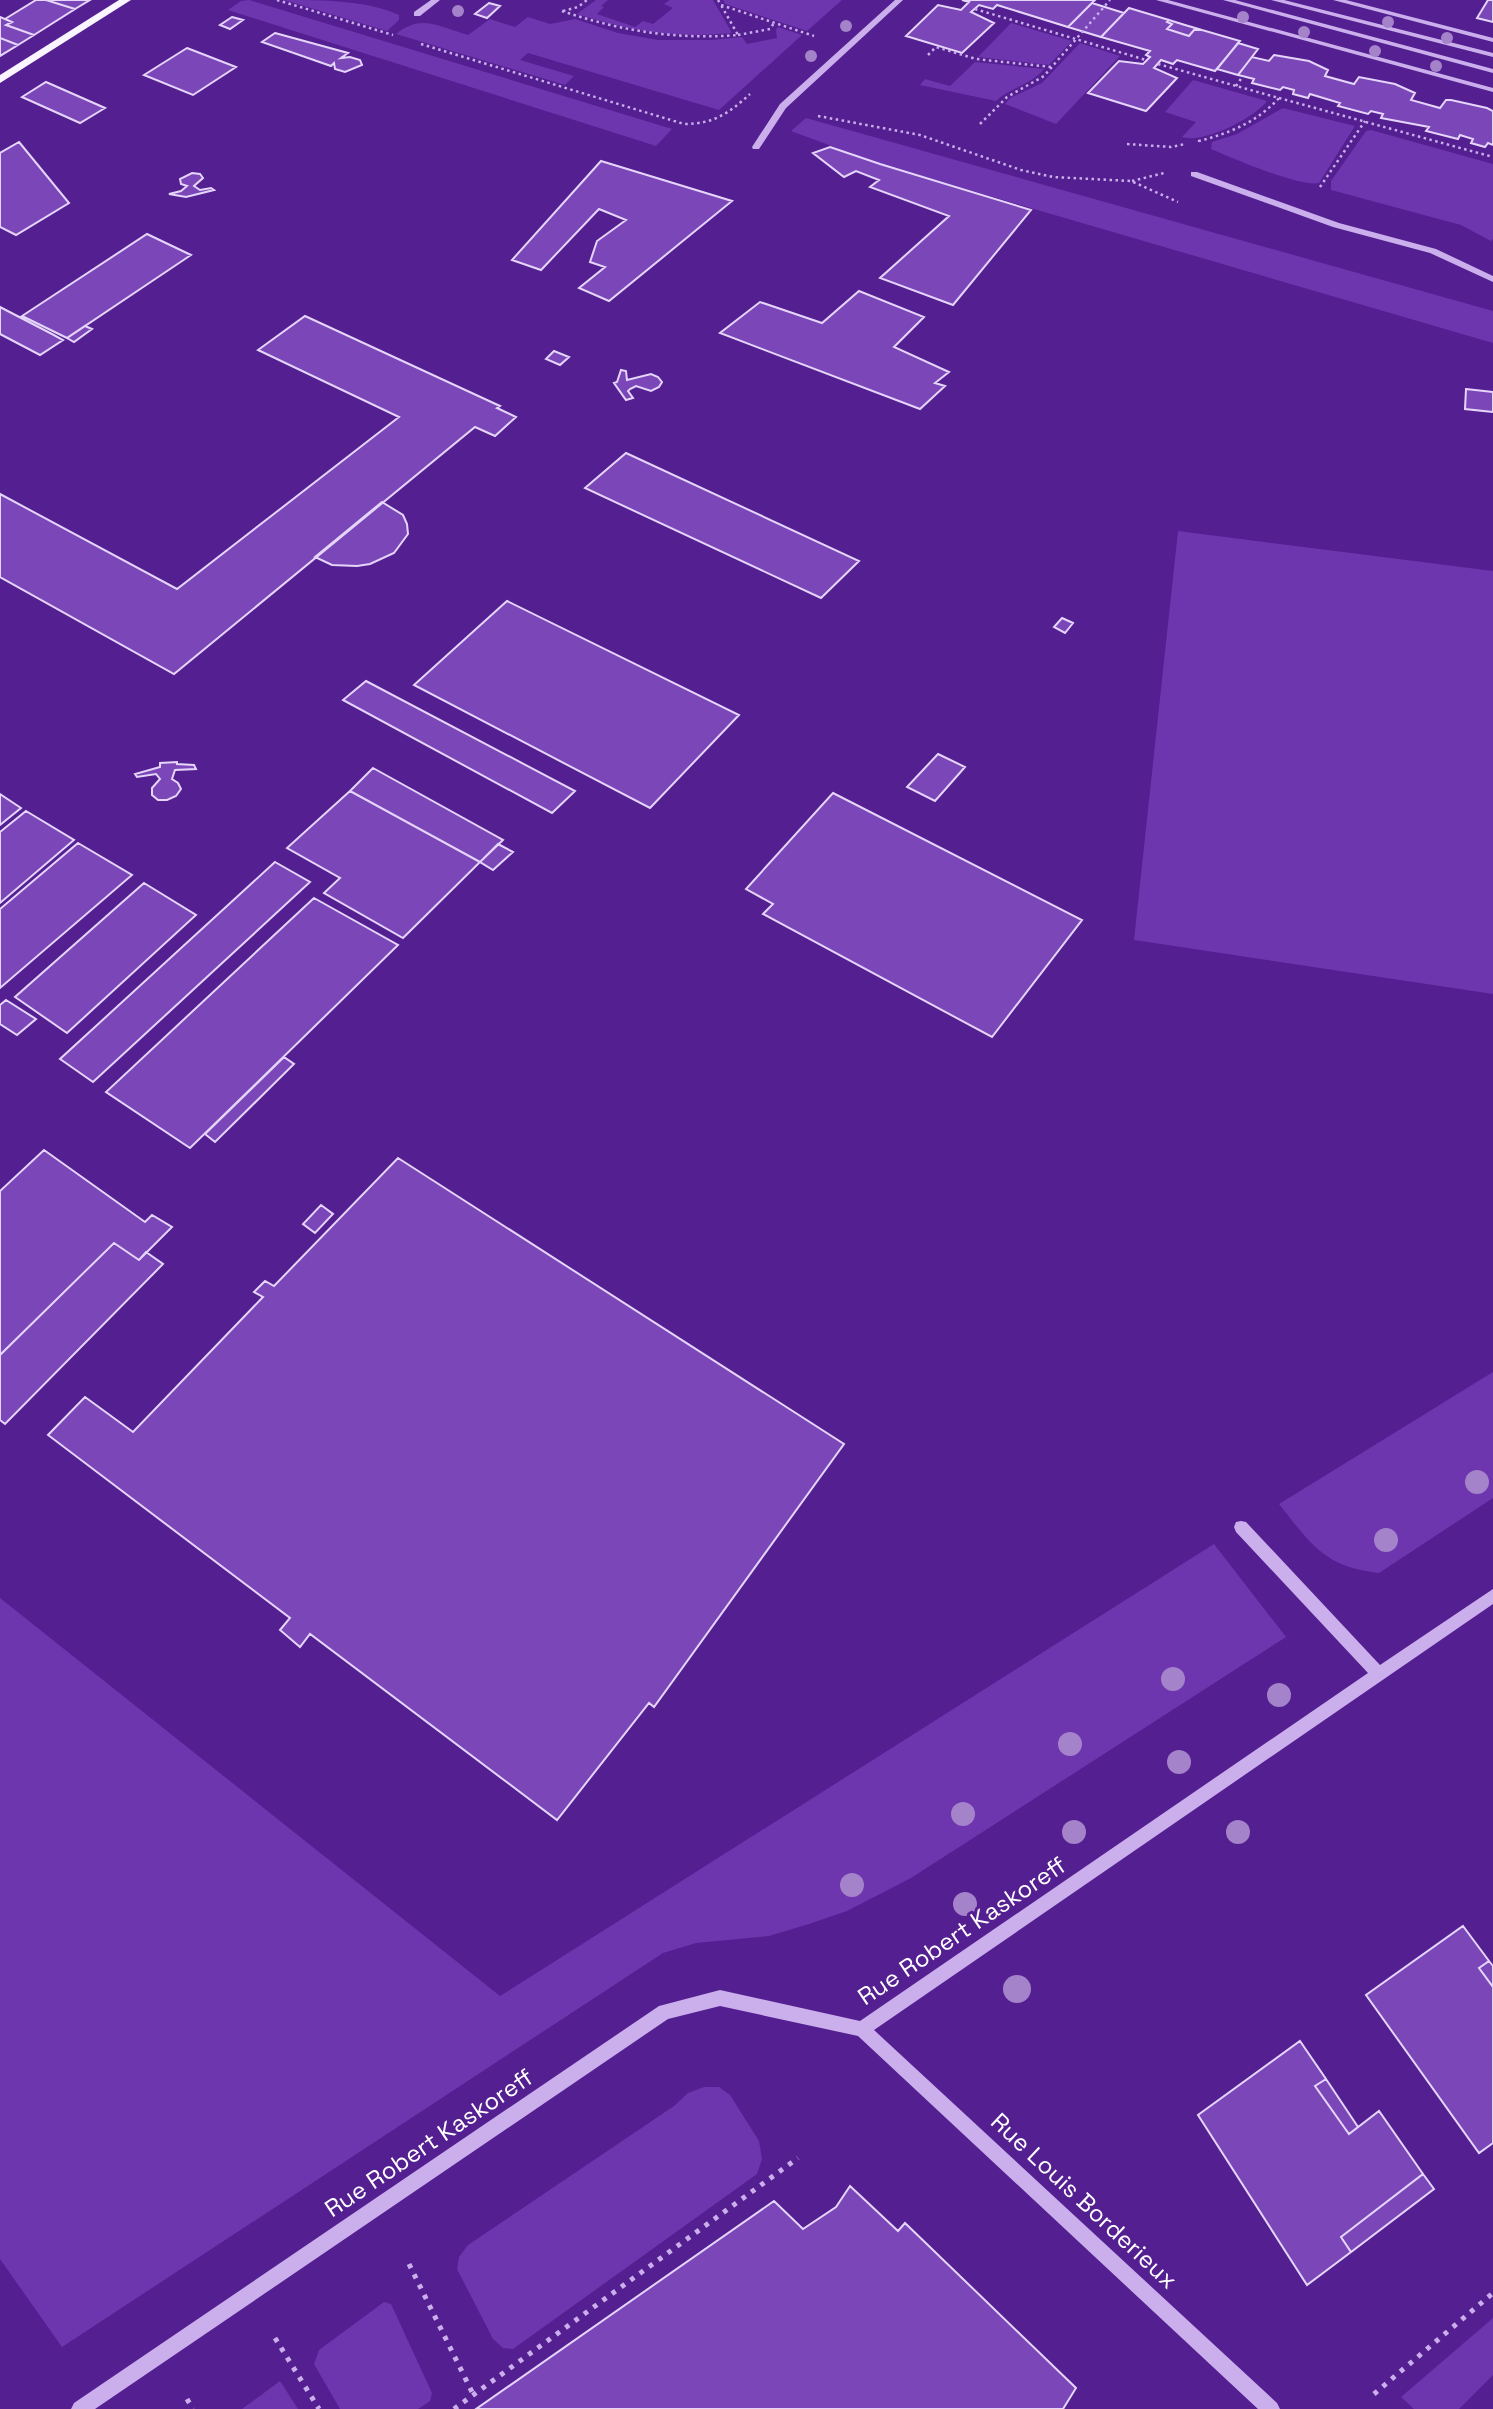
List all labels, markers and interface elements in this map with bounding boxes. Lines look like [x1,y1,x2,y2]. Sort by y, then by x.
street label: Rue Robert Kaskoreff [852,1849,1072,2012]
street label: Rue Robert Kaskoreff [319,2061,539,2224]
street label: Rue Louis Borderieux [984,2106,1184,2295]

